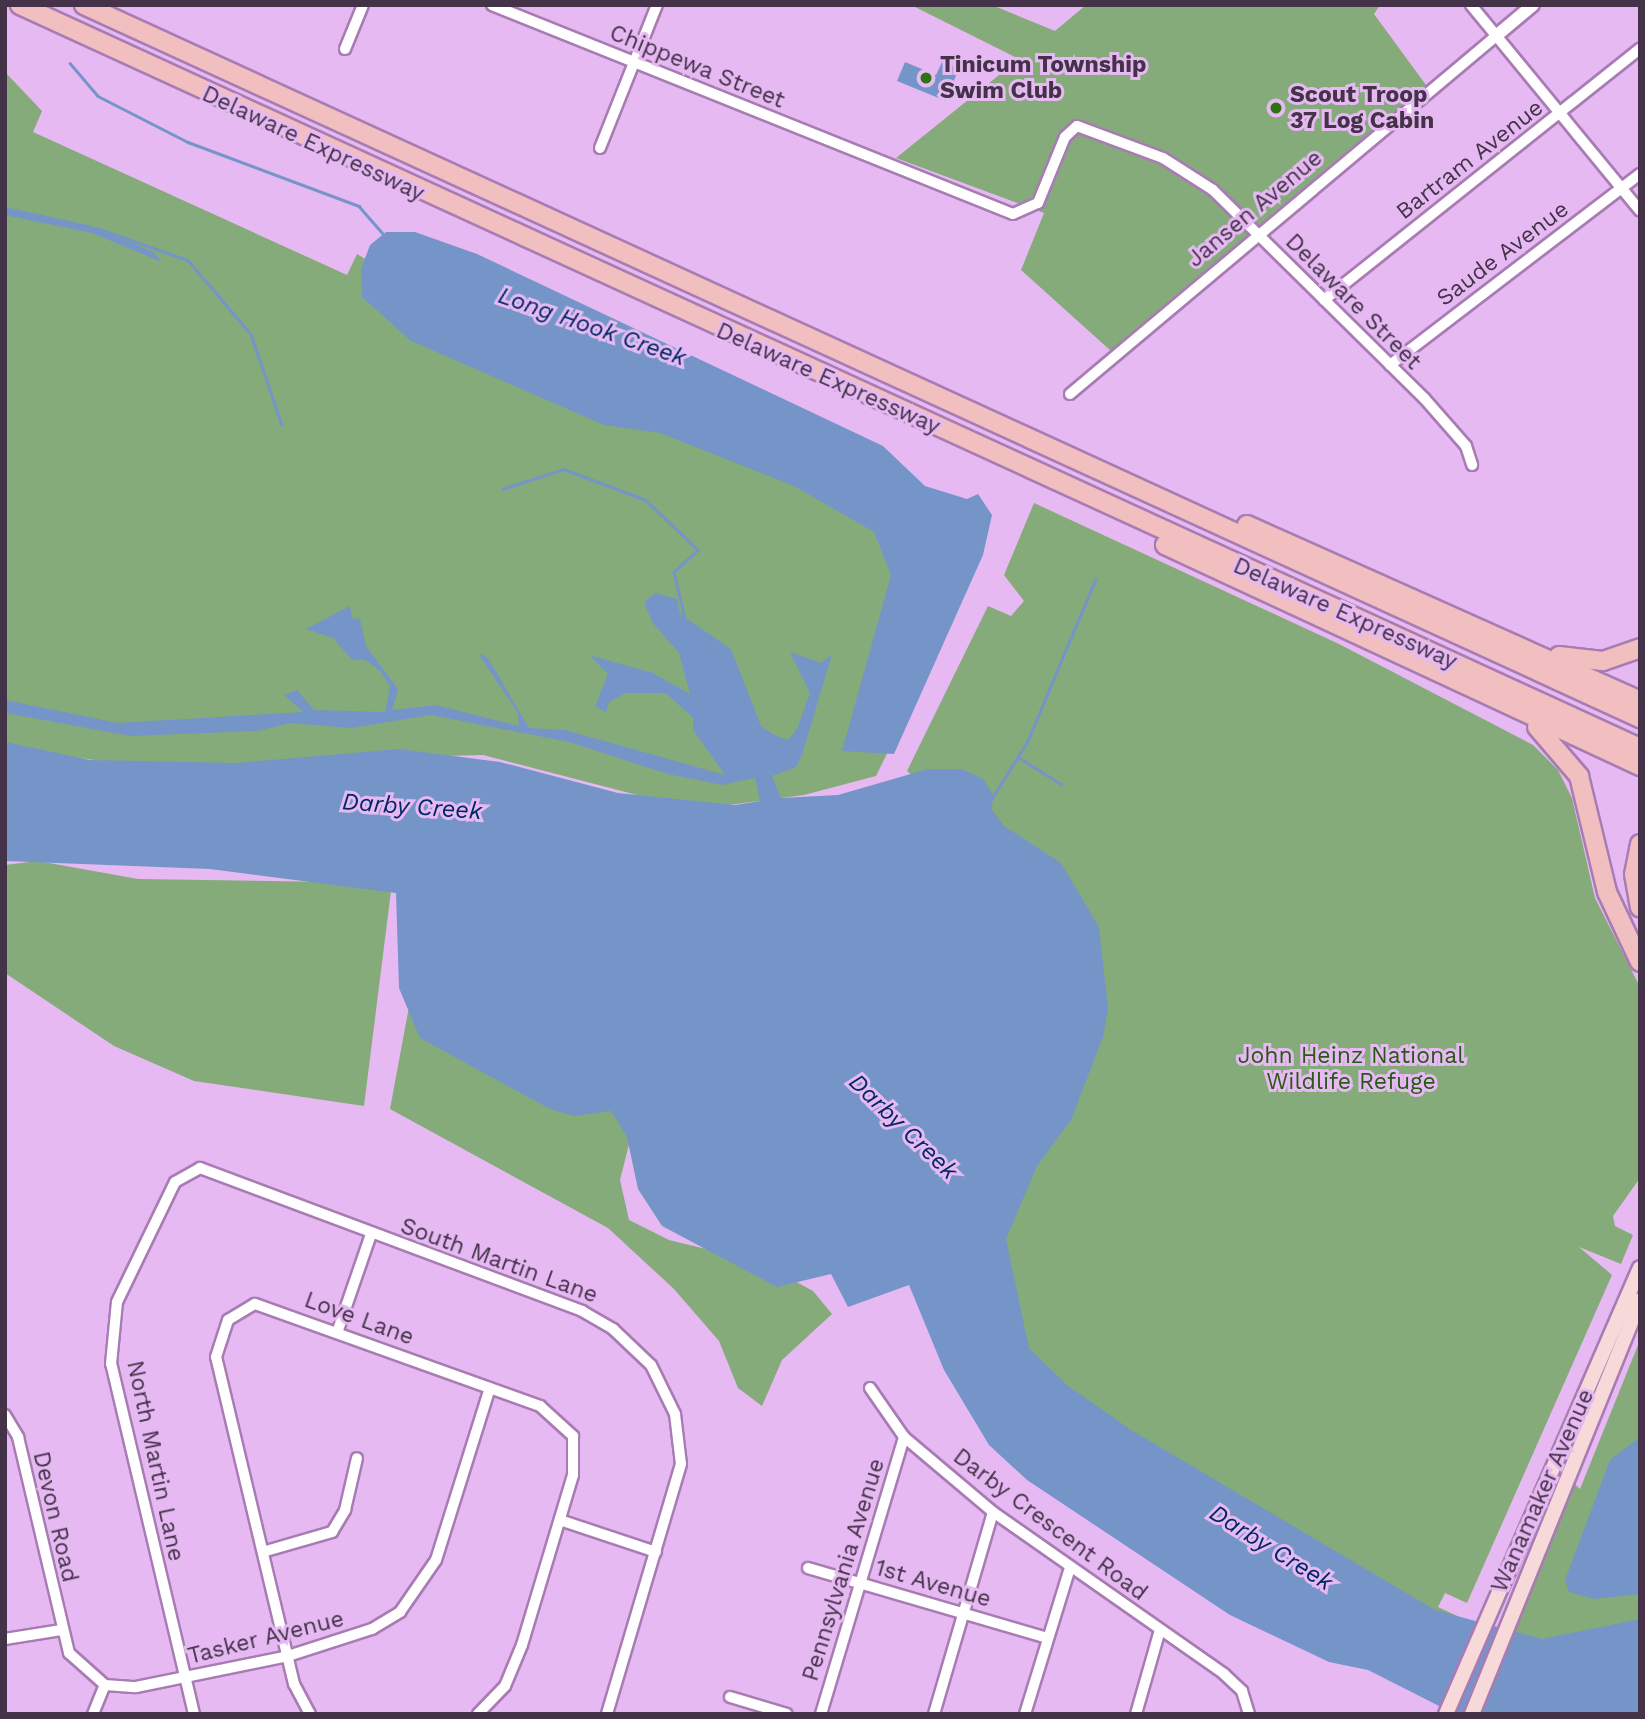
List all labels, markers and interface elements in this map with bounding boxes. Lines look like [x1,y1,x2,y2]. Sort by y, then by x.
street label: Chippewa Street [605,19,789,115]
place label: Tinicum Township Swim Club [940,51,1147,105]
marker: Tinicum Township Swim Club [918,70,934,86]
street label: Delaware Expressway [197,80,429,208]
place label: Scout Troop 37 Log Cabin [1290,81,1435,135]
street label: Bartram Avenue [1391,94,1549,226]
marker: Scout Troop 37 Log Cabin [1268,100,1284,116]
street label: Jansen Avenue [1182,144,1328,274]
street label: Saude Avenue [1431,195,1575,313]
street label: Delaware Street [1279,228,1427,376]
water label: Long Hook Creek [494,281,690,373]
street label: Delaware Expressway [712,317,944,441]
street label: Delaware Expressway [1229,552,1461,676]
water label: Darby Creek [341,788,483,826]
park label: John Heinz National Wildlife Refuge [1238,1042,1464,1096]
water label: Darby Creek [842,1068,964,1186]
street label: South Martin Lane [397,1212,601,1310]
street label: Love Lane [300,1286,418,1352]
street label: North Martin Lane [120,1358,190,1564]
street label: Wanamaker Avenue [1485,1385,1601,1597]
street label: Darby Crescent Road [947,1443,1153,1607]
street label: Devon Road [27,1449,83,1585]
street label: Pennsylvania Avenue [797,1455,891,1685]
water label: Darby Creek [1204,1498,1338,1598]
street label: 1st Avenue [872,1554,994,1614]
street label: Tasker Avenue [184,1605,348,1671]

